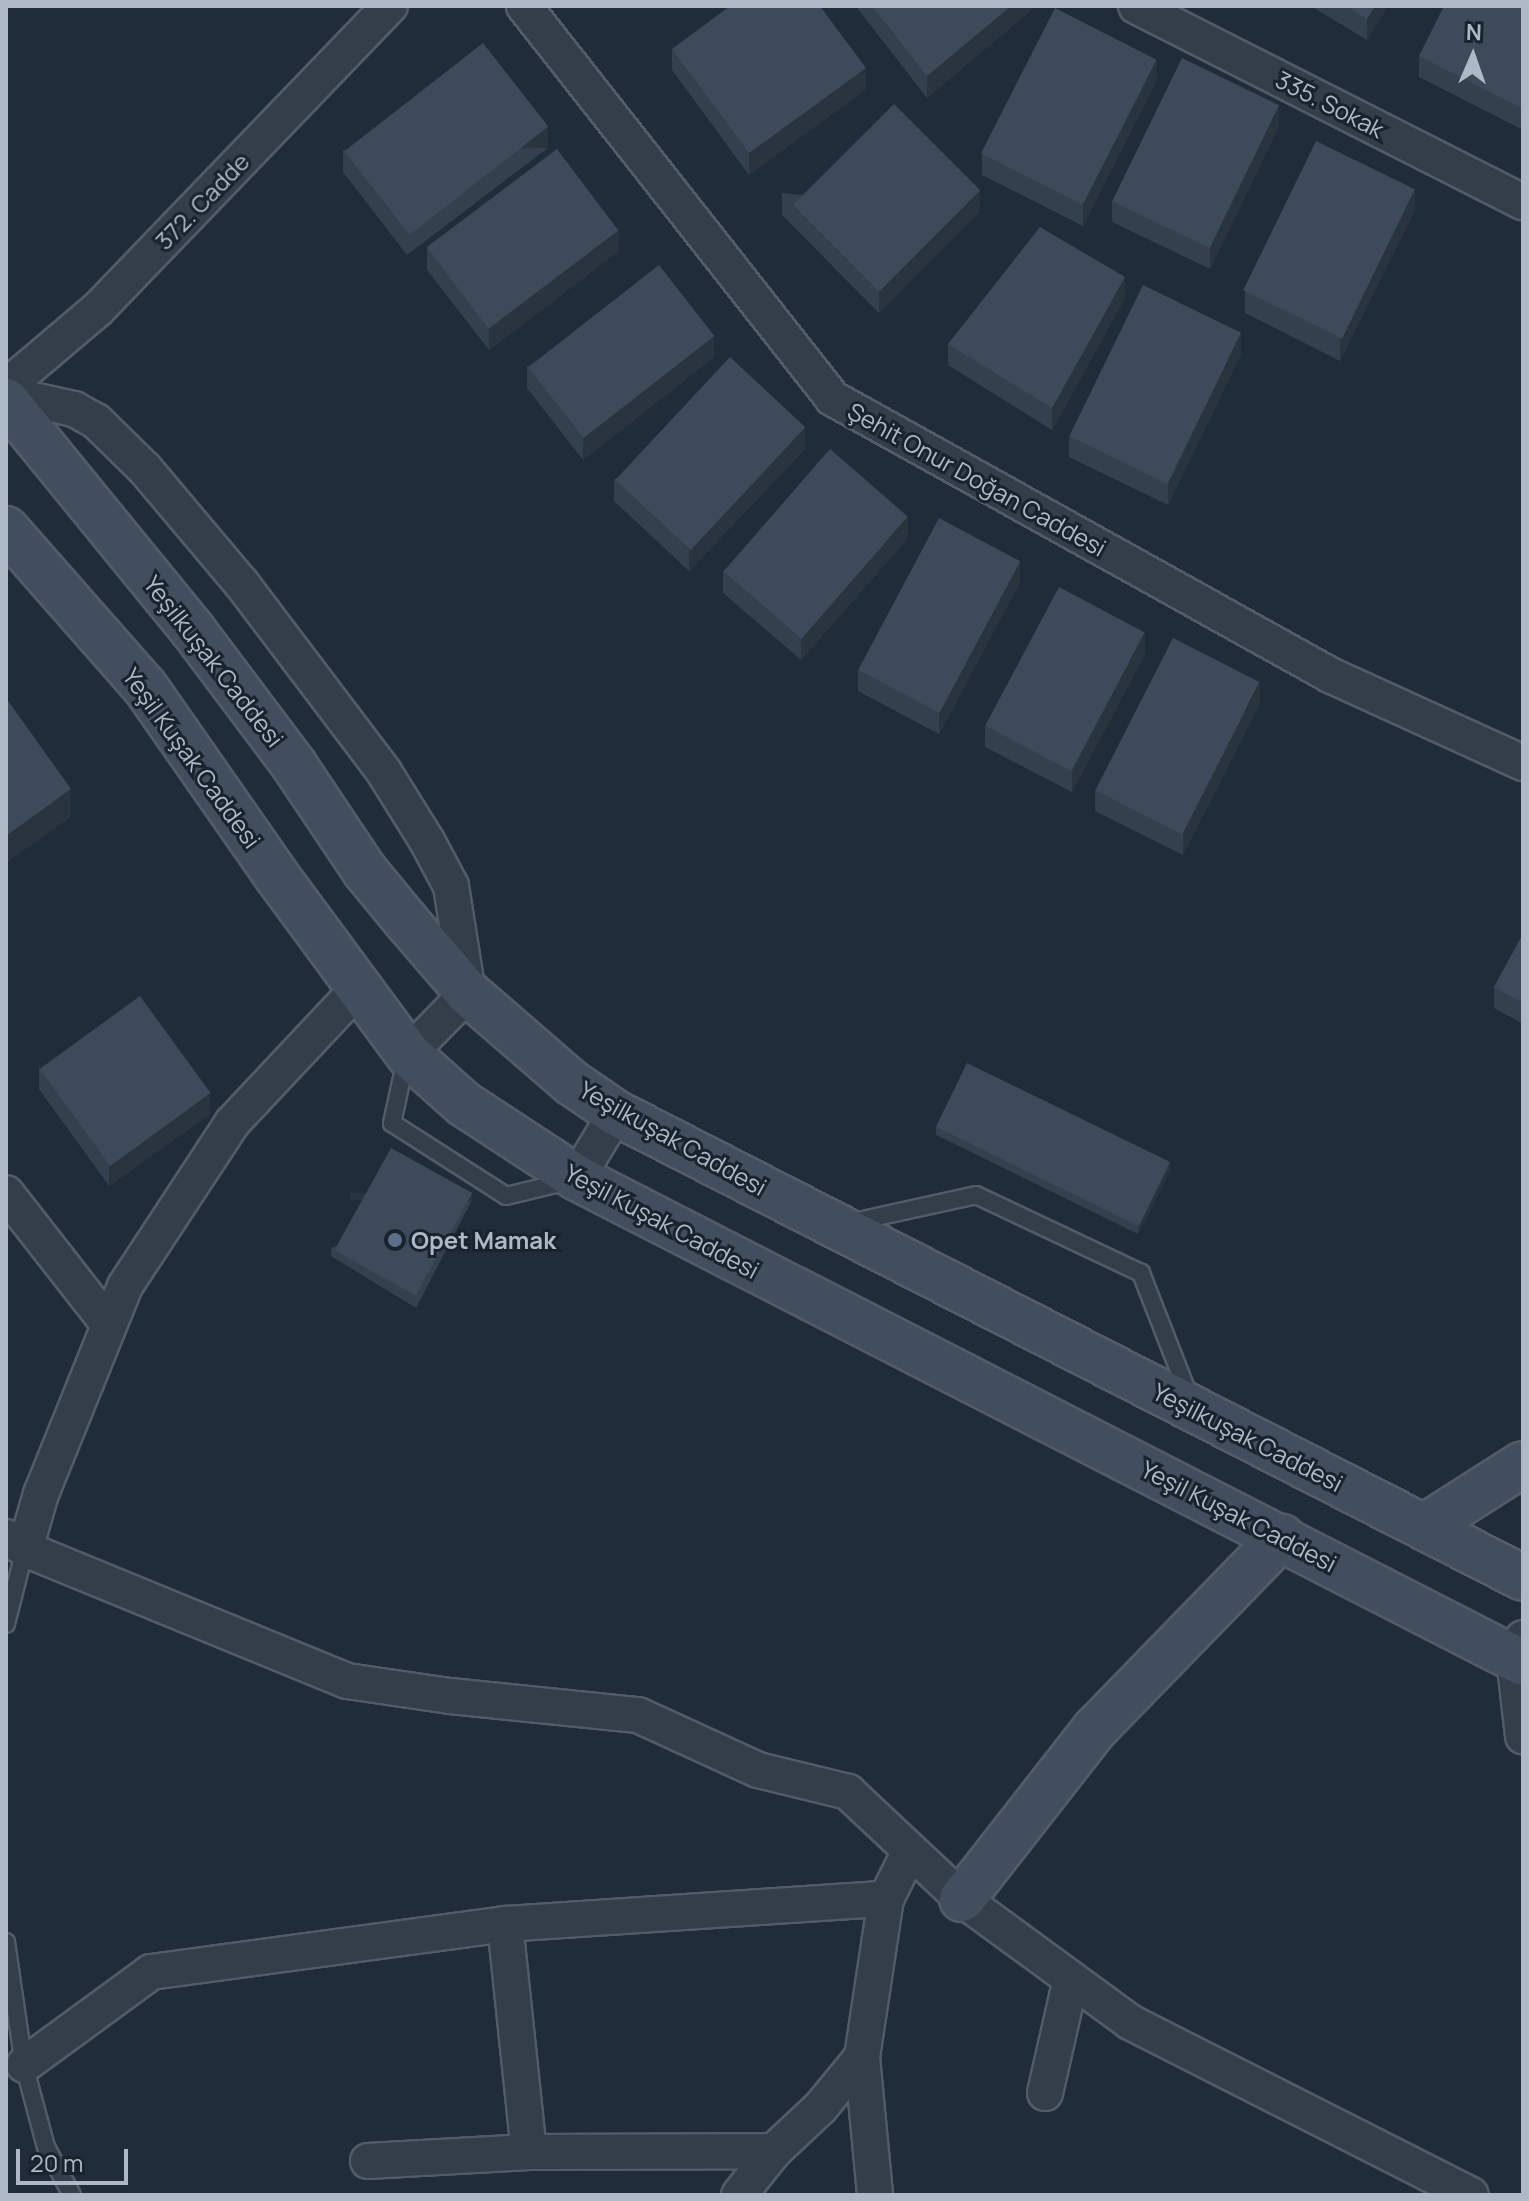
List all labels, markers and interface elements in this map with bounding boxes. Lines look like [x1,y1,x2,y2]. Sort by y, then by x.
north arrow [1433,16,1513,96]
text: N [1465,17,1482,47]
street label: 335. Sokak [1271,65,1389,143]
street label: 372. Cadde [149,147,255,255]
street label: Şehit Onur Doğan Caddesi [843,396,1111,562]
street label: Yeşilkuşak Caddesi [138,570,290,752]
street label: Yeşil Kuşak Caddesi [117,662,267,854]
street label: Yeşilkuşak Caddesi [575,1075,771,1201]
street label: Yeşil Kuşak Caddesi [560,1158,764,1284]
place label: Opet Mamak [411,1226,556,1254]
marker: Opet Mamak [386,1231,404,1249]
street label: Yeşilkuşak Caddesi [1148,1377,1348,1497]
street label: Yeşil Kuşak Caddesi [1136,1454,1342,1578]
scale bar [20,2133,132,2183]
text: 20 m [30,2146,83,2179]

